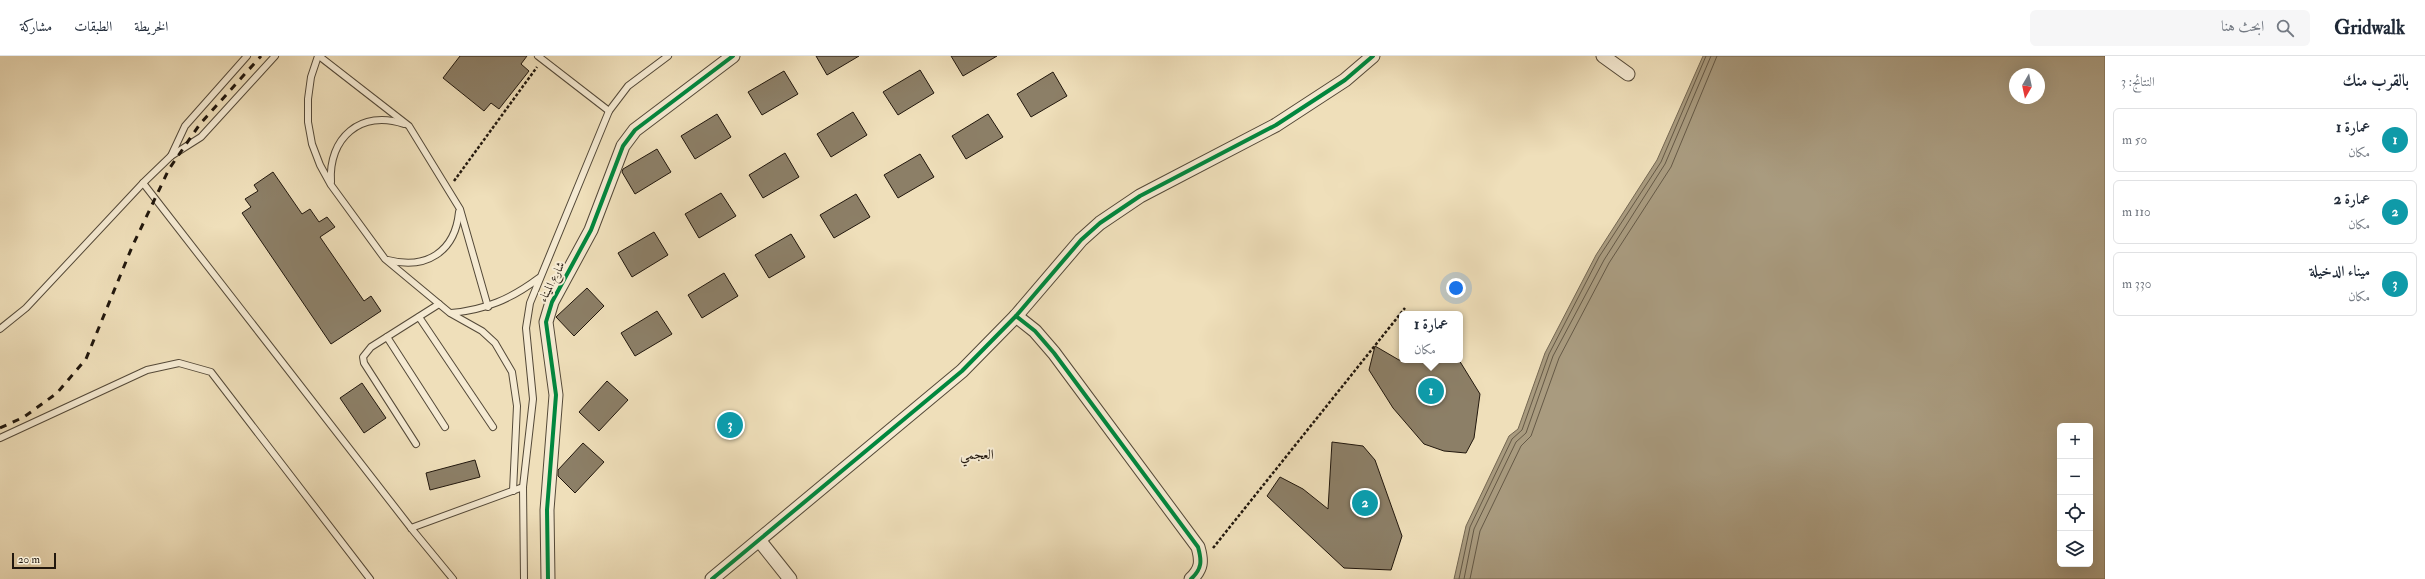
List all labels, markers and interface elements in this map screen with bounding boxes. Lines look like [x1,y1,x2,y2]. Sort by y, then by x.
search box [2030,10,2310,46]
text: Gridwalk [2334,16,2405,40]
text: ابحث هنا [2221,17,2264,36]
icon: search [2274,17,2296,39]
text: مشاركة [20,18,52,35]
text: الطبقات [74,18,112,35]
text: الخريطة [134,18,168,35]
north arrow [2009,68,2045,104]
text: بالقرب منك [2343,70,2409,91]
text: النتائج: 3 [2121,74,2155,90]
text: عمارة 1 [2336,118,2370,137]
text: 50 m [2122,132,2147,148]
text: 1 [2393,132,2397,148]
text: مكان [2348,145,2370,161]
text: عمارة 2 [2334,190,2370,209]
text: 110 m [2122,204,2151,220]
text: 2 [2392,204,2398,220]
text: مكان [2348,217,2370,233]
street label: شارع الميناء [535,259,571,306]
text: ميناء الدخيلة [2309,262,2370,281]
text: 330 m [2122,276,2152,292]
text: 3 [2393,276,2398,292]
your location [1446,278,1466,298]
text: مكان [2348,289,2370,305]
popup [1399,311,1463,363]
text: عمارة 1 [1414,315,1448,334]
text: مكان [1414,342,1436,358]
pin: 1 [1418,376,1444,406]
pin: 3 [717,410,743,440]
map controls [2057,423,2093,567]
button: + [2057,423,2093,459]
district label: العجمي [960,446,994,467]
button: − [2057,459,2093,495]
pin: 2 [1352,488,1378,518]
button: locate [2057,495,2093,531]
button: layers [2057,531,2093,567]
scale bar [12,551,56,570]
text: 20 m [18,553,40,566]

